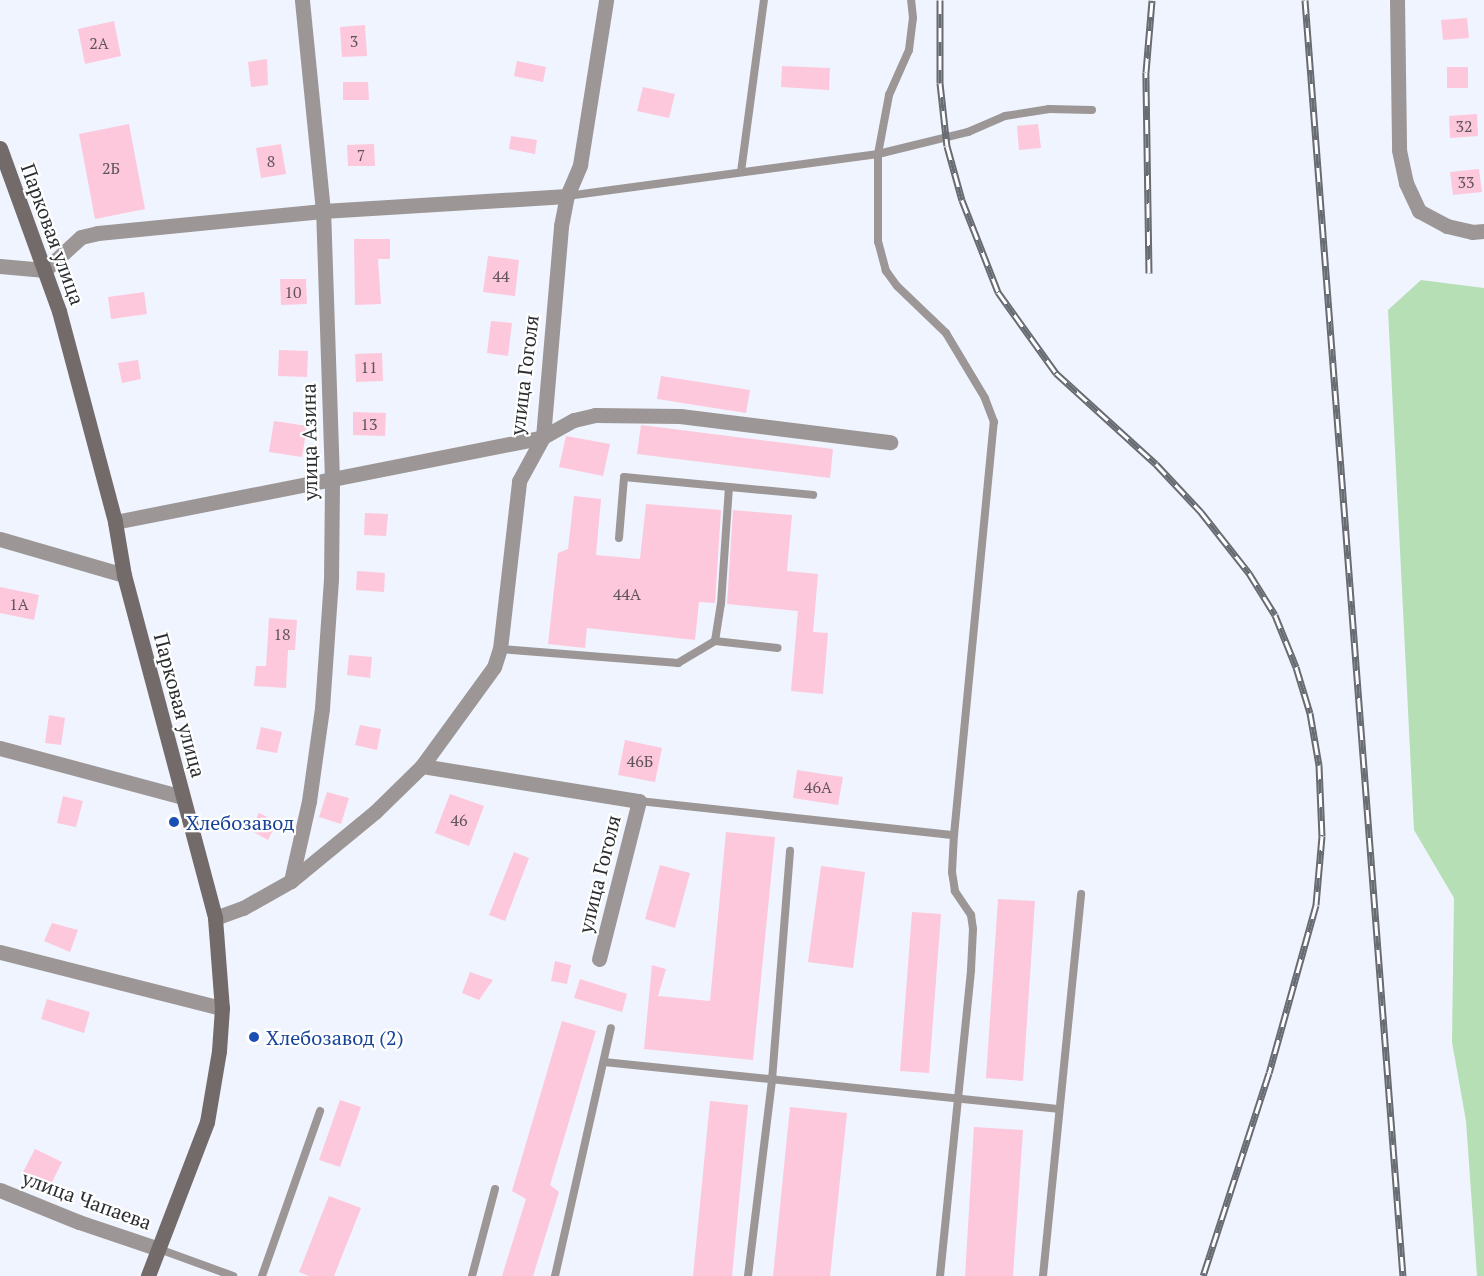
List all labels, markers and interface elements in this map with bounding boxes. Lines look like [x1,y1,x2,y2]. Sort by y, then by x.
house number: 3 [350,31,358,51]
house number: 2А [89,33,109,53]
house number: 32 [1455,116,1473,136]
house number: 7 [357,145,365,165]
house number: 8 [267,151,275,171]
house number: 2Б [102,158,120,178]
street label: Парковая улица [16,160,90,308]
house number: 33 [1457,172,1475,192]
house number: 44 [492,266,510,286]
house number: 10 [284,282,302,302]
street label: улица Гоголя [505,314,543,436]
house number: 11 [360,357,378,377]
street label: улица Азина [296,383,322,501]
house number: 13 [360,414,378,434]
house number: 44А [613,584,641,604]
house number: 1А [9,594,29,614]
house number: 18 [273,624,291,644]
street label: Парковая улица [149,630,211,780]
house number: 46Б [627,751,653,771]
house number: 46А [804,777,832,797]
place label: Хлебозавод [186,810,294,834]
house number: 46 [450,810,468,830]
street label: улица Гоголя [573,812,625,936]
marker: Хлебозавод [167,815,181,829]
place label: Хлебозавод (2) [266,1025,404,1049]
marker: Хлебозавод (2) [247,1030,261,1044]
street label: улица Чапаева [19,1165,155,1235]

